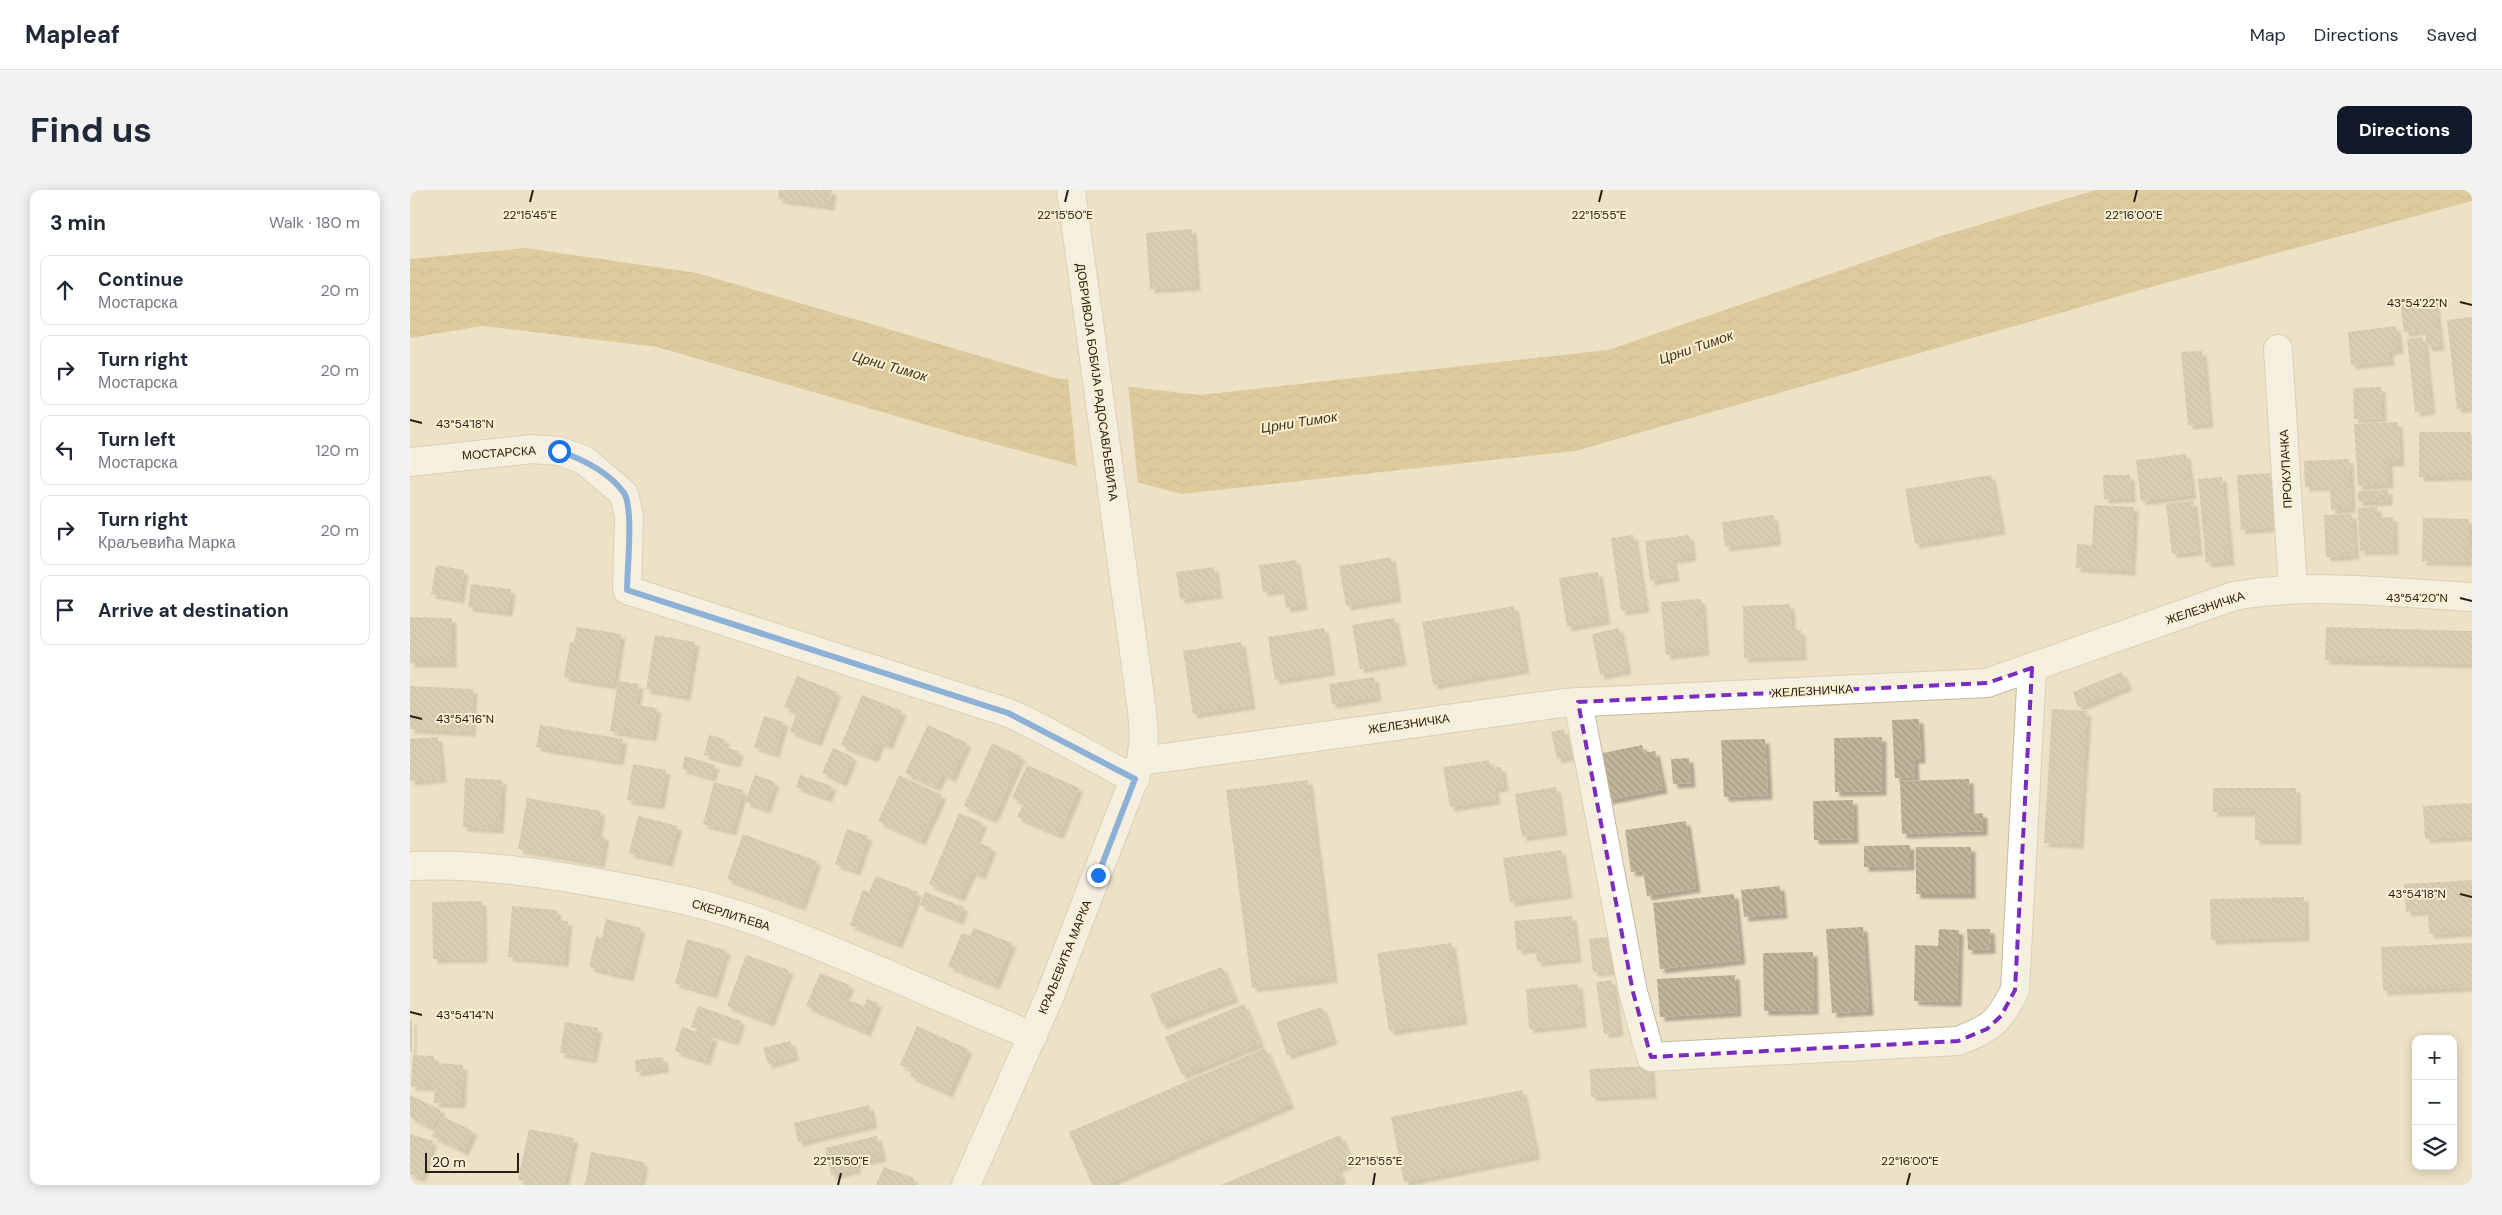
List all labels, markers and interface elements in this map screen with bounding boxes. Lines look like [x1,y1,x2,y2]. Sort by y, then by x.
text: Mapleaf [25,19,120,50]
text: Map [2250,23,2286,47]
text: Directions [2314,23,2399,47]
text: Saved [2427,23,2477,47]
button: Directions [2337,106,2472,154]
text: Find us [30,107,152,153]
text: 22°15'45"E [503,207,558,223]
text: 22°15'50"E [1037,207,1093,223]
text: 22°15'55"E [1571,207,1627,223]
text: 22°16'00"E [2105,207,2163,223]
text: 3 min [50,209,106,237]
text: Walk · 180 m [269,212,360,233]
street label: ДОБРИВОЈА БОБИЈА РАДОСАВЉЕВИЋА [1072,262,1122,502]
text: Continue [98,267,184,292]
icon: ahead [51,276,79,304]
text: 20 m [320,280,359,301]
text: Мостарска [98,292,178,313]
text: 43°54'22"N [2387,295,2447,311]
water label: Црни Тимок [1657,325,1737,368]
text: Turn right [98,347,188,372]
water label: Црни Тимок [850,347,931,386]
icon: right [51,356,79,384]
text: 20 m [320,360,359,381]
text: Мостарска [98,372,178,393]
water label: Црни Тимок [1259,407,1340,437]
text: 43°54'18"N [436,416,494,432]
text: Turn left [98,427,176,452]
street label: ПРОКУПАЧКА [2276,429,2296,509]
icon: left [51,436,79,464]
text: 120 m [315,440,359,461]
route start [548,440,571,463]
street label: МОСТАРСКА [462,442,536,464]
text: Мостарска [98,452,178,473]
text: Turn right [98,507,188,532]
icon: right [51,516,79,544]
text: 20 m [320,520,359,541]
text: Краљевића Марка [98,532,236,553]
street label: ЖЕЛЕЗНИЧКА [2163,588,2247,628]
text: 43°54'20"N [2386,590,2448,606]
icon: arrive [51,596,79,624]
text: Arrive at destination [98,598,289,623]
street label: ЖЕЛЕЗНИЧКА [1771,681,1853,701]
street label: ЖЕЛЕЗНИЧКА [1367,710,1451,738]
text: 43°54'16"N [436,711,494,727]
route end [1087,864,1110,887]
text: 43°54'18"N [2388,886,2446,902]
street label: СКЕРЛИЋЕВА [690,895,772,935]
street label: КРАЉЕВИЋА МАРКА [1035,897,1095,1017]
text: 43°54'14"N [436,1007,494,1023]
map controls [2412,1035,2457,1170]
button: + [2412,1035,2457,1080]
button: − [2412,1080,2457,1125]
button: layers [2412,1125,2457,1170]
scale bar [425,1150,519,1173]
text: 20 m [432,1153,466,1171]
text: 22°15'50"E [813,1153,869,1169]
text: 22°15'55"E [1347,1153,1403,1169]
text: 22°16'00"E [1881,1153,1939,1169]

